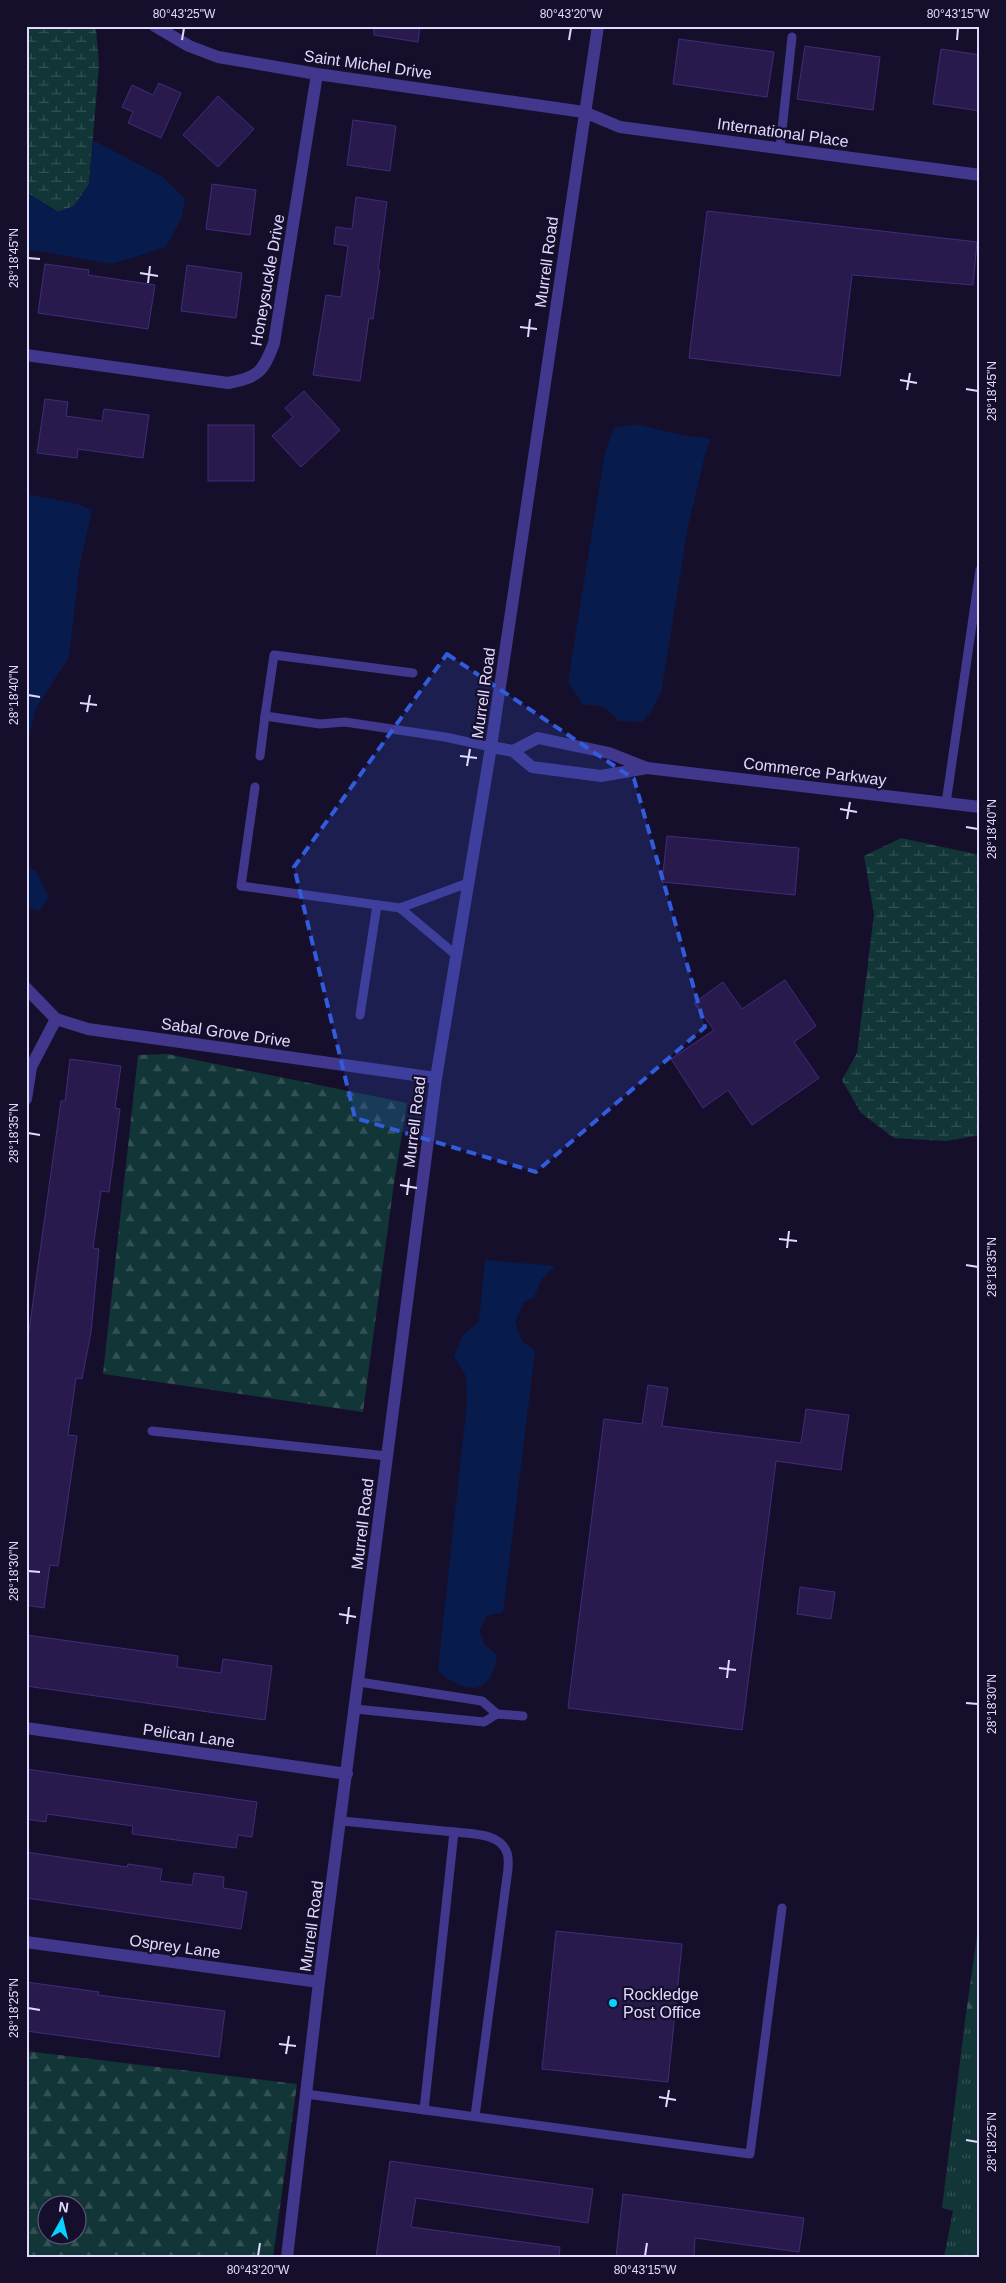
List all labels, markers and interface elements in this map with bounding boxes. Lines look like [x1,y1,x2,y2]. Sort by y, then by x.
text: 80°43'25"W [153,7,216,21]
text: 80°43'20"W [540,7,603,21]
text: 80°43'15"W [927,7,990,21]
street label: Saint Michel Drive [303,47,433,82]
street label: International Place [716,115,850,150]
street label: Honeysuckle Drive [248,213,287,347]
street label: Murrell Road [532,216,561,309]
text: 28°18'45"N [7,228,21,288]
text: 28°18'45"N [985,361,999,421]
street label: Murrell Road [469,647,498,740]
text: 28°18'40"N [7,665,21,725]
street label: Commerce Parkway [742,754,887,789]
text: 28°18'40"N [985,799,999,859]
street label: Sabal Grove Drive [160,1015,292,1050]
street label: Murrell Road [400,1076,429,1169]
text: 28°18'35"N [7,1103,21,1163]
text: 28°18'35"N [985,1237,999,1297]
street label: Murrell Road [348,1478,377,1571]
text: 28°18'30"N [7,1541,21,1601]
text: 28°18'30"N [985,1674,999,1734]
street label: Pelican Lane [142,1721,236,1750]
street label: Murrell Road [297,1880,326,1973]
street label: Osprey Lane [128,1932,222,1961]
text: 28°18'25"N [7,1978,21,2038]
place label: Rockledge Post Office [623,1986,701,2021]
marker: Rockledge Post Office [607,1997,619,2009]
text: 28°18'25"N [985,2112,999,2172]
north arrow [38,2196,88,2246]
text: N [58,2198,70,2216]
text: 80°43'20"W [227,2263,290,2277]
text: 80°43'15"W [614,2263,677,2277]

